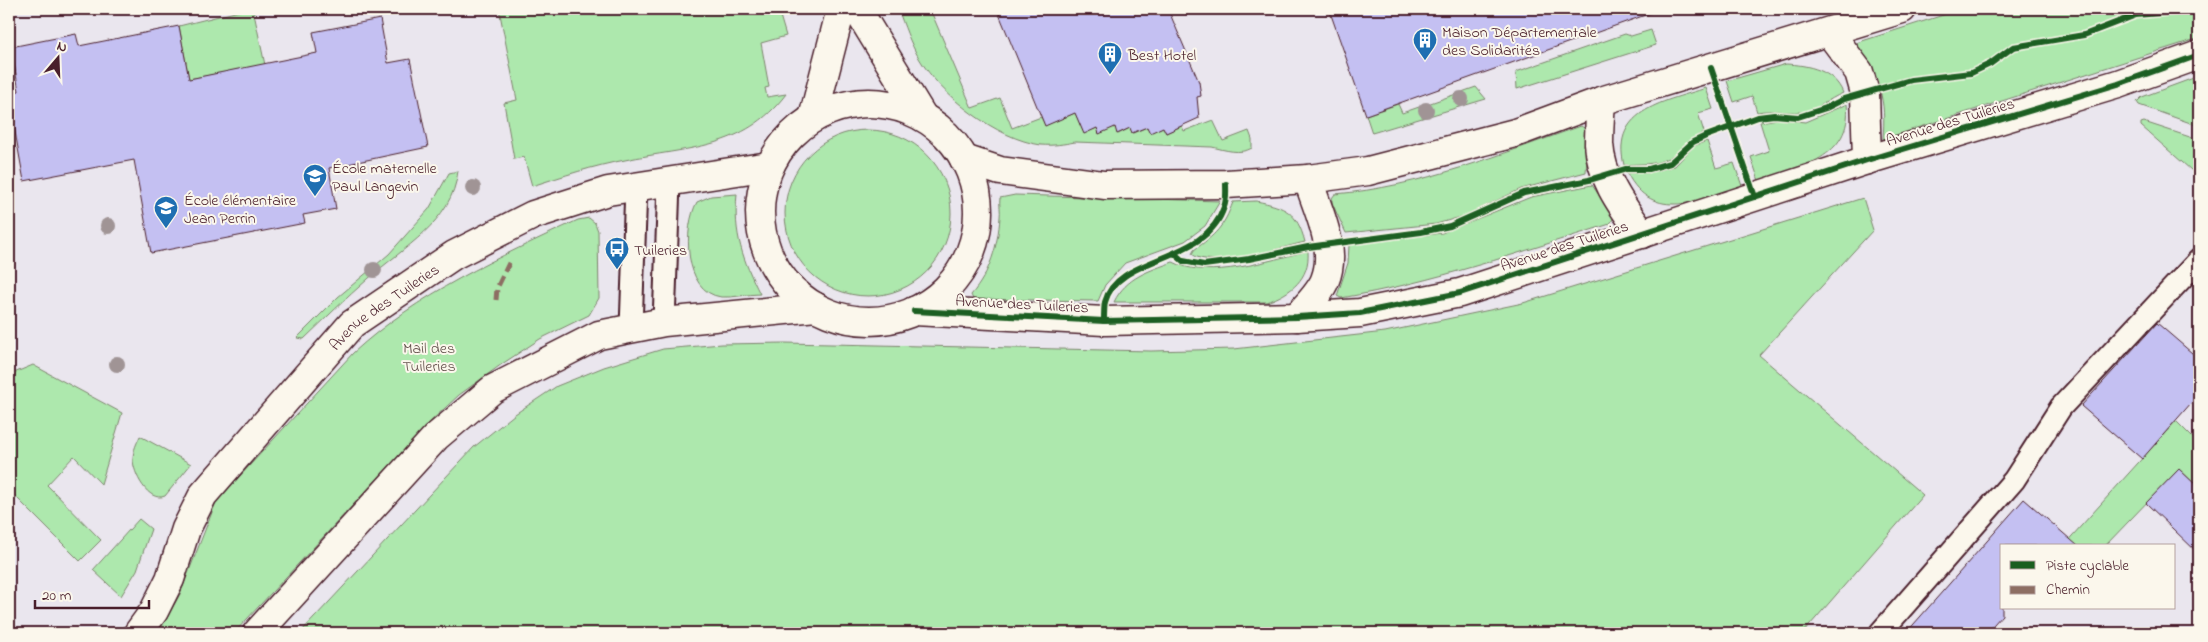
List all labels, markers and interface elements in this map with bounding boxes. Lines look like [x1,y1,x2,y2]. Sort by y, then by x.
place label: Maison Départementale des Solidarités [1442,21,1598,63]
building icon: Maison Départementale des Solidarités [1412,27,1438,61]
north arrow [32,32,82,82]
text: N [54,36,70,59]
building icon: Best Hotel [1097,41,1123,75]
place label: Best Hotel [1127,44,1197,68]
street label: Avenue des Tuileries [1883,92,2018,154]
place label: École maternelle Paul Langevin [332,157,437,199]
school or university icon: École maternelle Paul Langevin [302,163,328,197]
place label: École élémentaire Jean Perrin [184,189,297,231]
school or university icon: École élémentaire Jean Perrin [153,195,179,229]
street label: Avenue des Tuileries [1497,215,1632,279]
bus stop icon: Tuileries [604,236,630,270]
place label: Tuileries [634,239,687,263]
street label: Avenue des Tuileries [324,258,445,357]
street label: Avenue des Tuileries [955,290,1089,320]
park label: Mail des Tuileries [402,337,456,379]
legend [2000,544,2176,610]
text: Piste cyclable [2046,555,2129,578]
scale bar [35,577,149,609]
text: Chemin [2046,579,2090,601]
text: 20 m [42,585,72,607]

